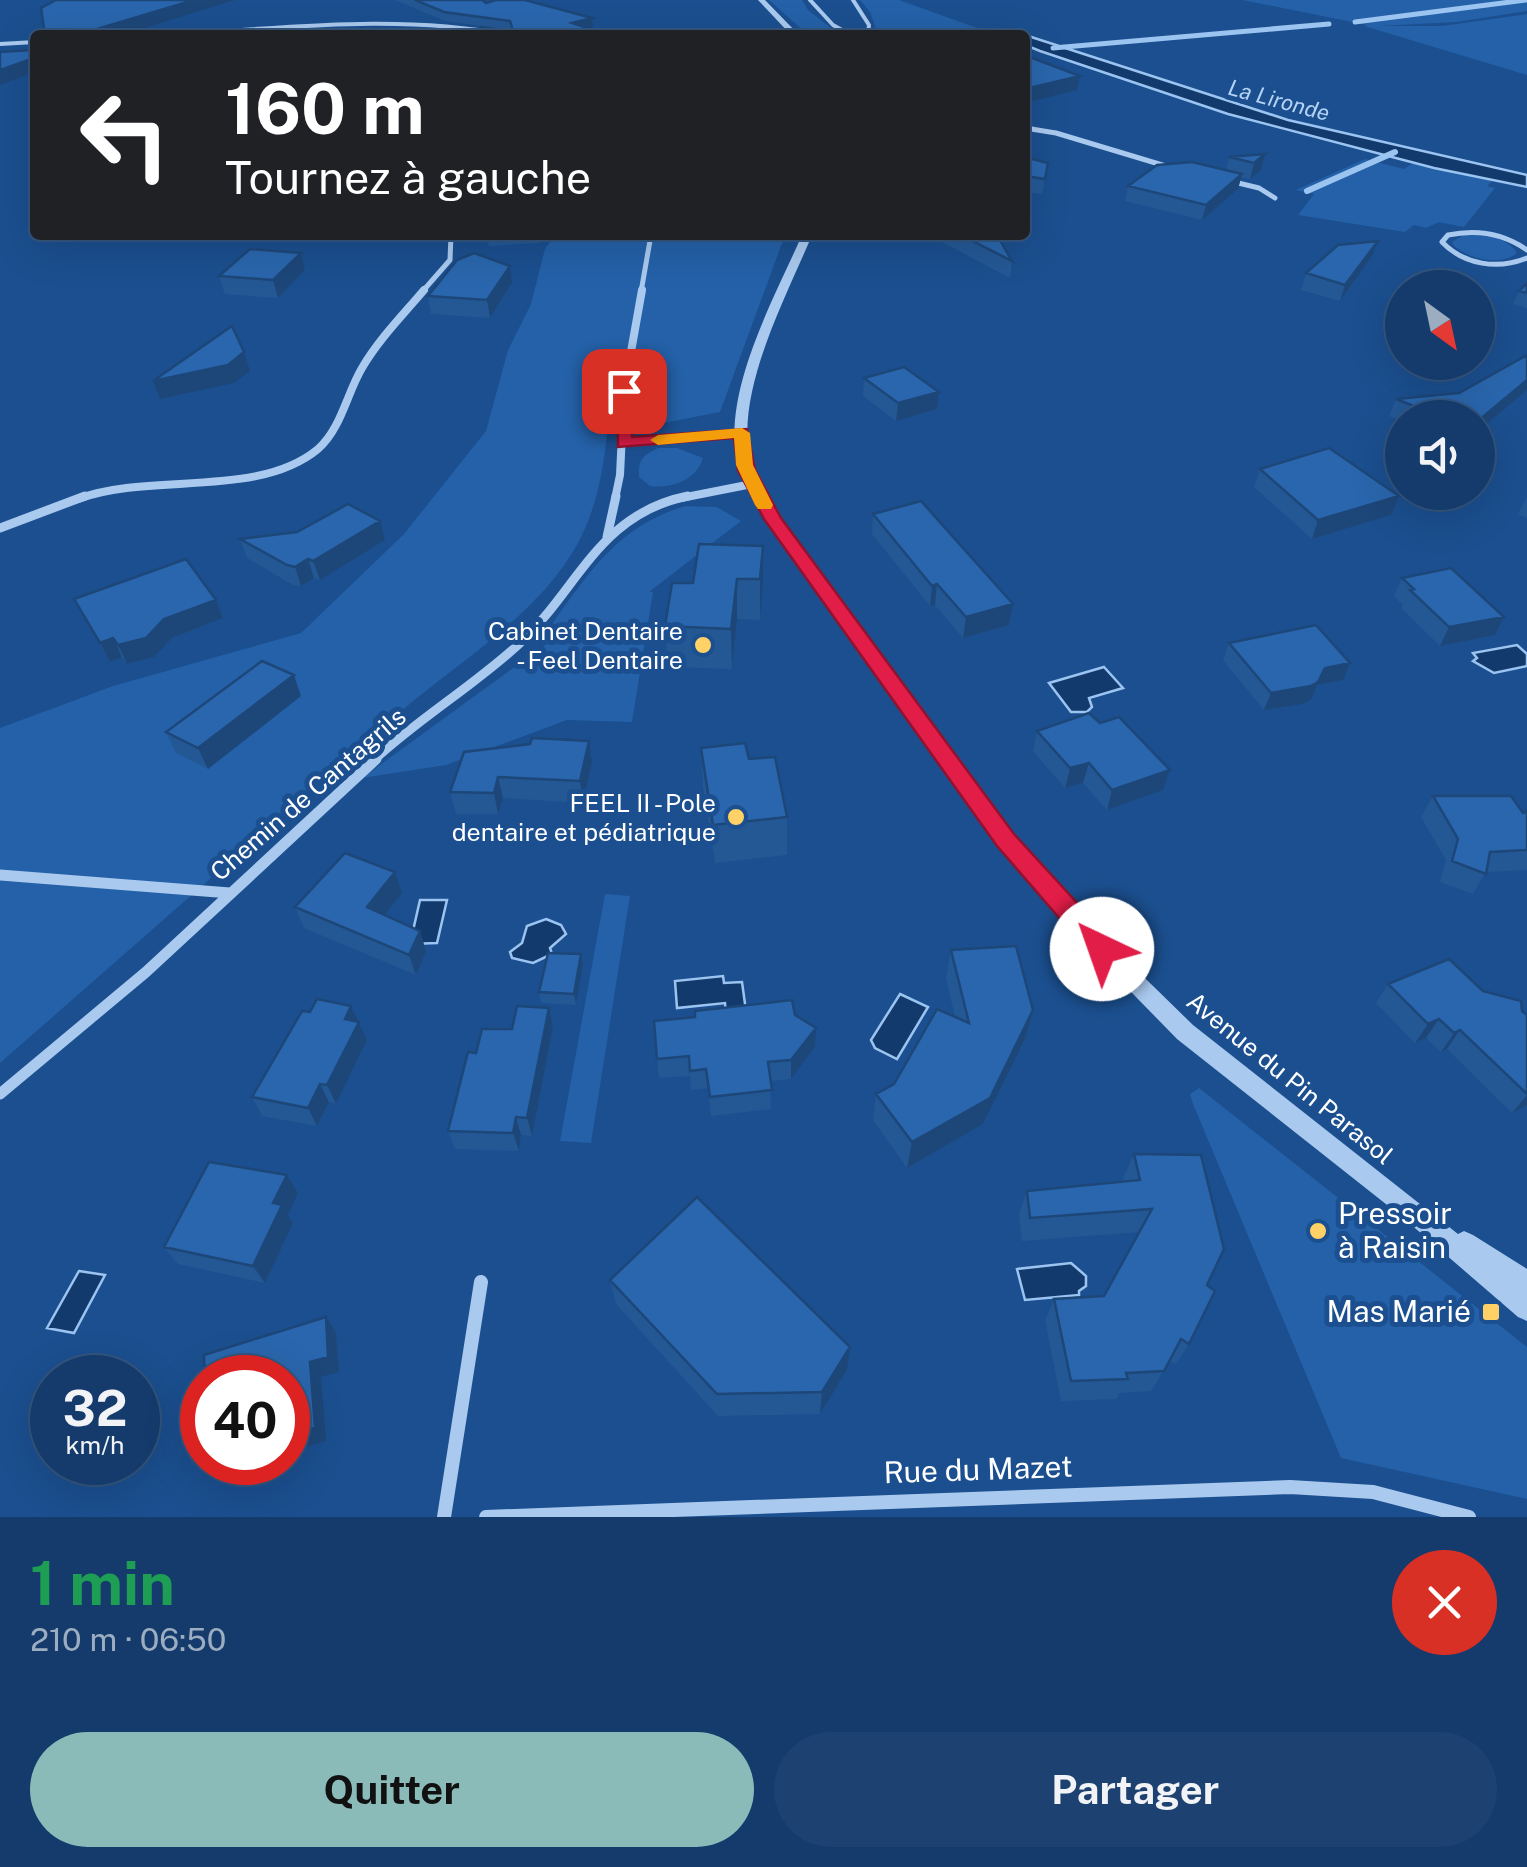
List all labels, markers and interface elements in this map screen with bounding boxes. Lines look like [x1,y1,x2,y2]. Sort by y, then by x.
text: 160 m [225,67,425,150]
icon: left [60,70,190,200]
water label: La Lironde [1226,74,1332,126]
text: Tournez à gauche [225,151,591,204]
north arrow [1385,270,1495,380]
map controls [1385,270,1495,510]
pin [582,349,667,434]
icon: arrive [597,364,652,419]
button: sound [1385,400,1495,510]
place label: Cabinet Dentaire - Feel Dentaire [488,616,683,675]
marker: Cabinet Dentaire - Feel Dentaire [692,634,714,656]
street label: Chemin de Cantagrils [204,701,412,887]
place label: FEEL II - Pole dentaire et pédiatrique [452,788,716,847]
marker: FEEL II - Pole dentaire et pédiatrique [725,806,747,828]
position arrow [1050,897,1154,1001]
street label: Avenue du Pin Parasol [1181,986,1399,1170]
place label: Pressoir à Raisin [1338,1195,1452,1265]
marker: Pressoir à Raisin [1307,1220,1329,1242]
place label: Mas Marié [1327,1293,1471,1329]
marker: Mas Marié [1480,1301,1502,1323]
speed limit sign: 40 [180,1355,310,1485]
text: 32 [62,1378,128,1437]
text: km/h [66,1430,124,1460]
street label: Rue du Mazet [883,1448,1073,1490]
text: 1 min [30,1548,175,1619]
button: close [1392,1550,1497,1655]
text: 210 m · 06:50 [30,1621,226,1658]
button: Quitter [30,1732,754,1847]
button: Partager [774,1732,1497,1847]

